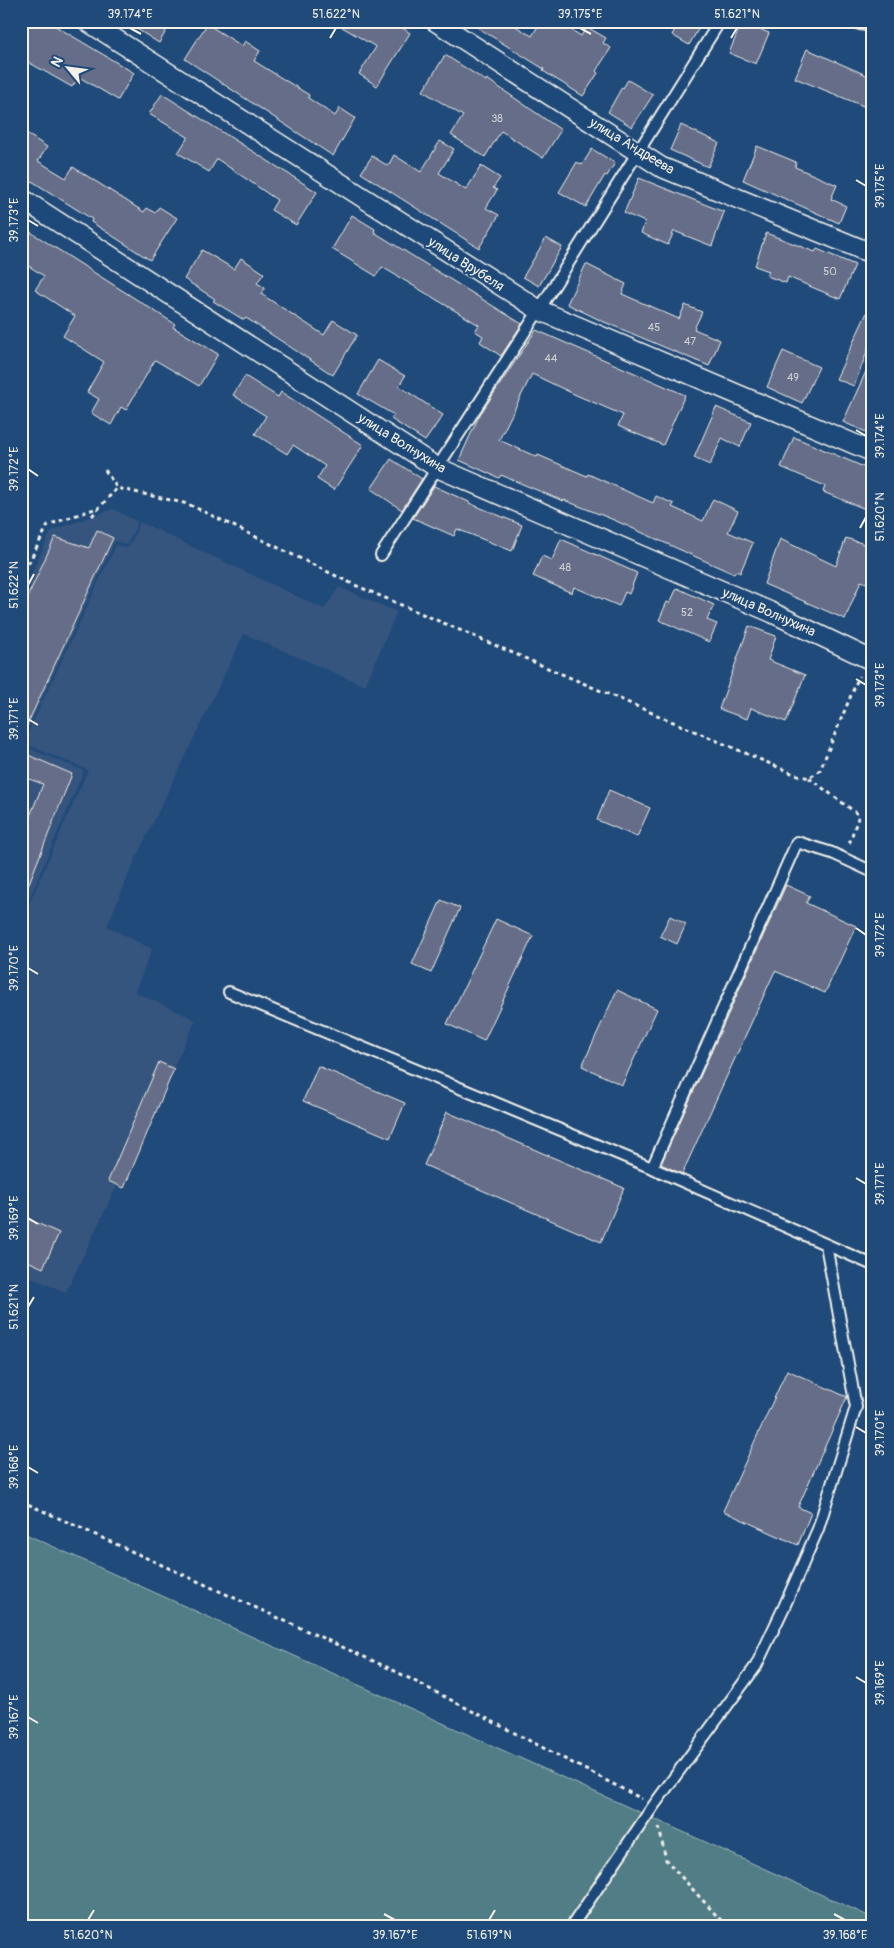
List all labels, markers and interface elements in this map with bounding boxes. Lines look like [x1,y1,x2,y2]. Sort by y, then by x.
text: 39.174°E [107,7,153,22]
text: 51.622°N [312,7,360,22]
text: 39.175°E [558,7,602,22]
text: 51.621°N [714,7,760,22]
north arrow [42,42,92,92]
text: N [47,54,67,70]
house number: 38 [491,112,503,125]
street label: улица Андреева [586,113,678,178]
text: 39.175°E [873,164,888,208]
text: 39.173°E [7,198,22,242]
street label: улица Врубеля [424,233,507,295]
house number: 50 [823,265,837,278]
house number: 45 [648,321,660,334]
house number: 47 [684,335,696,348]
house number: 44 [545,352,558,365]
house number: 49 [787,371,799,384]
street label: улица Волнухина [354,409,449,477]
text: 39.174°E [873,413,888,459]
text: 39.172°E [7,447,22,491]
text: 51.620°N [873,492,888,542]
text: 51.622°N [7,561,22,609]
house number: 48 [559,561,571,574]
street label: улица Волнухина [719,583,818,640]
house number: 52 [681,606,693,619]
text: 39.173°E [873,663,888,707]
text: 39.171°E [7,698,22,740]
text: 39.172°E [873,913,888,957]
text: 39.170°E [7,945,22,991]
text: 39.171°E [873,1163,888,1205]
text: 39.169°E [7,1196,22,1240]
text: 51.621°N [7,1284,22,1330]
text: 39.170°E [873,1410,888,1456]
text: 39.168°E [7,1445,22,1489]
text: 39.169°E [873,1661,888,1705]
text: 39.167°E [7,1695,22,1739]
text: 51.620°N [63,1928,113,1943]
text: 39.167°E [373,1928,417,1943]
text: 51.619°N [466,1928,512,1943]
text: 39.168°E [823,1928,867,1943]

